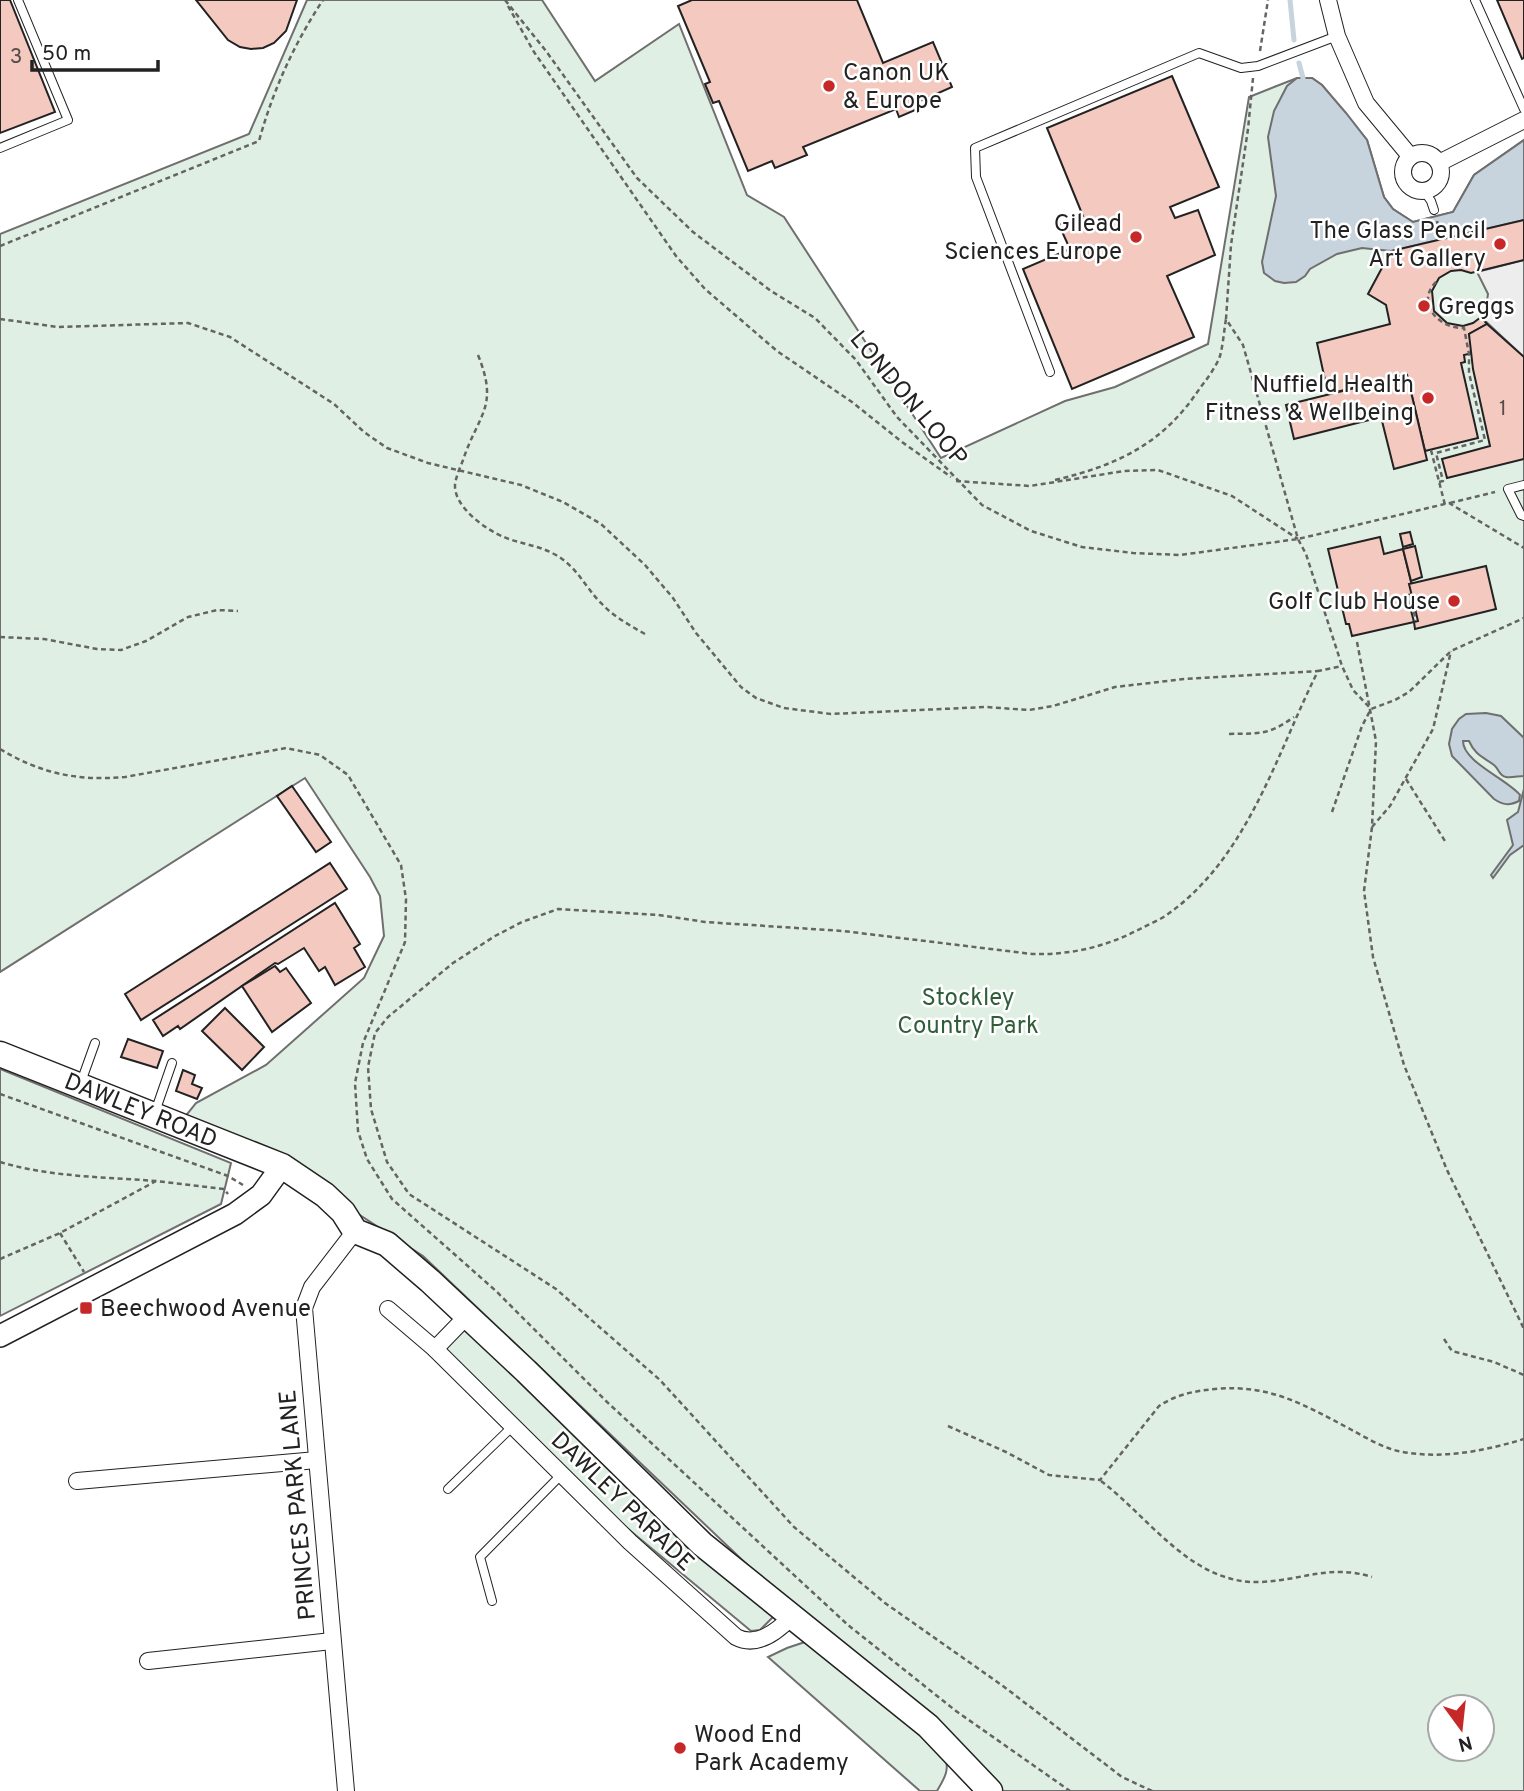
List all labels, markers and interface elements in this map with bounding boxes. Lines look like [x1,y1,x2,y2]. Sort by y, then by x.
scale bar [32,28,158,72]
text: 50 m [42,41,91,68]
house number: 3 [10,44,22,71]
place label: Canon UK & Europe [843,59,950,117]
marker: Canon UK & Europe [821,78,837,94]
place label: Gilead Sciences Europe [944,210,1122,268]
place label: The Glass Pencil Art Gallery [1309,217,1486,275]
marker: Gilead Sciences Europe [1128,229,1144,245]
marker: The Glass Pencil Art Gallery [1492,236,1508,252]
place label: Greggs [1438,293,1515,323]
marker: Greggs [1416,298,1432,314]
street label: LONDON LOOP [842,325,973,473]
place label: Nuffield Health Fitness & Wellbeing [1205,371,1414,429]
marker: Nuffield Health Fitness & Wellbeing [1420,390,1436,406]
house number: 1 [1499,396,1507,423]
place label: Golf Club House [1268,588,1440,618]
marker: Golf Club House [1446,593,1462,609]
park label: Stockley Country Park [897,984,1039,1042]
street label: DAWLEY ROAD [59,1068,221,1156]
place label: Beechwood Avenue [100,1295,311,1325]
marker: Beechwood Avenue [78,1300,94,1316]
street label: PRINCES PARK LANE [274,1388,324,1621]
street label: DAWLEY PARADE [543,1426,700,1579]
north arrow [1426,1693,1496,1763]
place label: Wood End Park Academy [694,1721,849,1779]
text: N [1455,1729,1475,1756]
marker: Wood End Park Academy [672,1740,688,1756]

